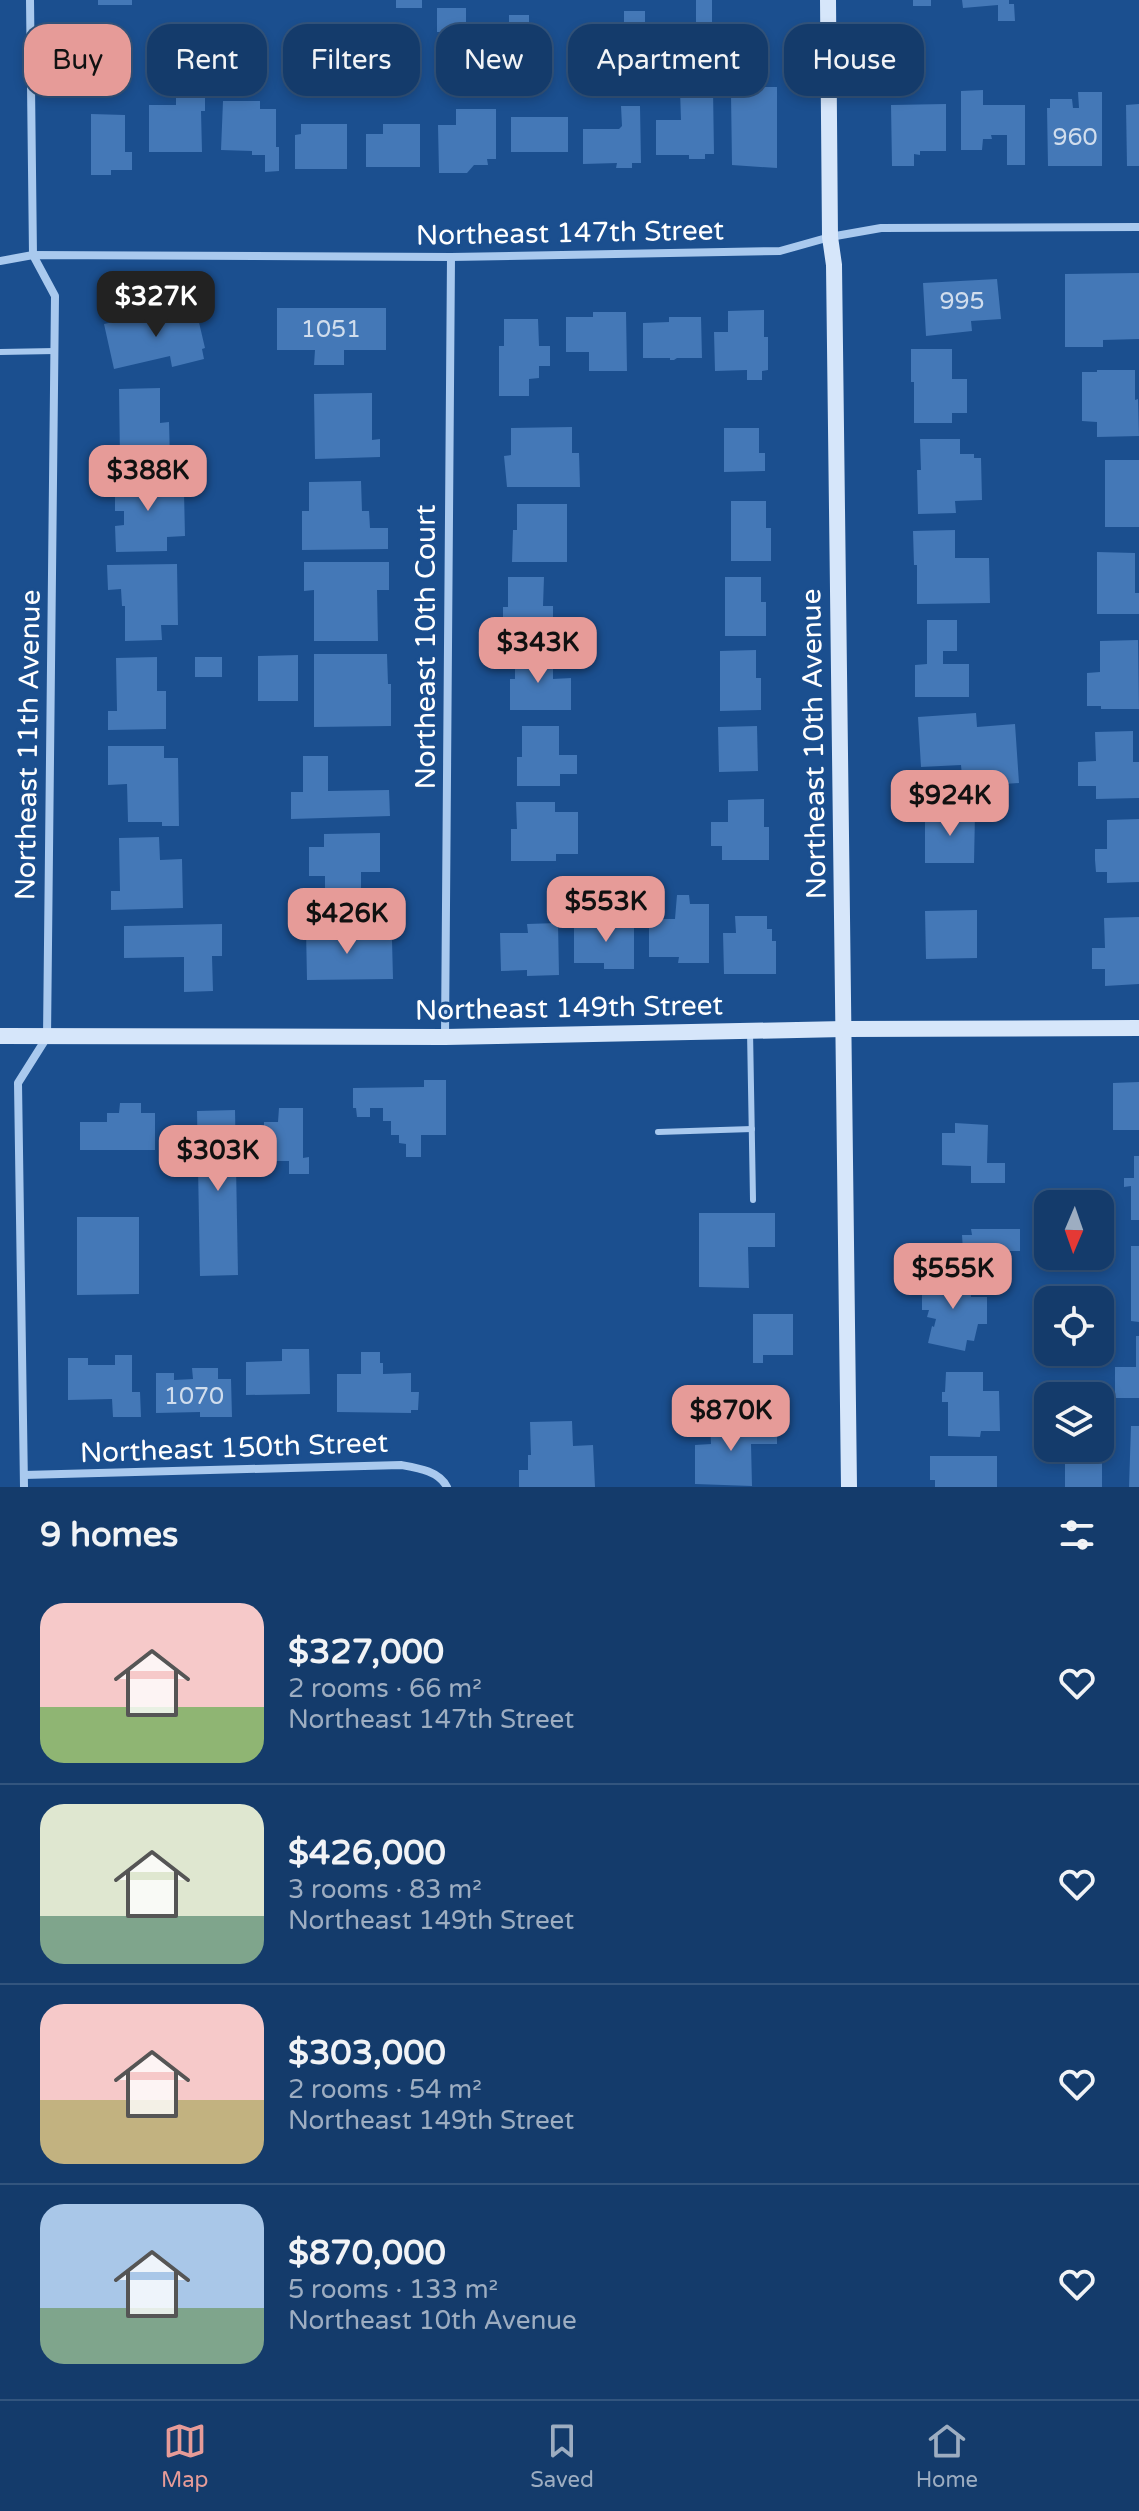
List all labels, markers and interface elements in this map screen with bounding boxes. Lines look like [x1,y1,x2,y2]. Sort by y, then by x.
chip: Buy [24,24,131,96]
chip: Rent [147,24,267,96]
chip: Filters [283,24,420,96]
chip: New [436,24,552,96]
chip: Apartment [568,24,768,96]
chip: House [784,24,924,96]
house number: 960 [1052,123,1098,152]
street label: Northeast 147th Street [416,213,725,253]
pin: $327K [100,271,212,339]
text: $327K [115,281,197,312]
house number: 995 [939,287,985,316]
house number: 1051 [301,315,361,344]
pin: $388K [92,445,204,513]
text: $388K [107,455,189,486]
street label: Northeast 10th Court [409,504,443,790]
street label: Northeast 10th Avenue [794,588,834,900]
street label: Northeast 11th Avenue [8,589,48,901]
pin: $343K [482,617,594,685]
text: $343K [497,627,579,658]
pin: $924K [894,770,1006,838]
text: $924K [909,780,991,811]
pin: $553K [550,876,662,944]
text: $553K [565,886,647,917]
pin: $426K [291,888,403,956]
text: $426K [306,898,388,929]
street label: Northeast 149th Street [415,988,724,1028]
pin: $303K [162,1125,274,1193]
text: $303K [177,1135,259,1166]
north arrow [1034,1190,1114,1270]
map controls [1034,1190,1114,1462]
pin: $555K [897,1243,1009,1311]
text: $555K [912,1253,994,1284]
button: locate [1034,1286,1114,1366]
house number: 1070 [164,1382,224,1411]
button: layers [1034,1382,1114,1462]
pin: $870K [675,1385,787,1453]
text: $870K [690,1395,772,1426]
street label: Northeast 150th Street [79,1426,389,1470]
icon: filters [1055,1513,1099,1557]
text: 9 homes [40,1515,178,1556]
text: $327,000 [288,1632,444,1673]
icon: home [104,1635,200,1731]
icon: heart [1055,1661,1099,1705]
text: 2 rooms · 66 m² [288,1673,482,1704]
text: Northeast 147th Street [288,1704,574,1735]
text: $426,000 [288,1833,446,1874]
icon: home [104,1836,200,1932]
icon: heart [1055,1862,1099,1906]
text: 3 rooms · 83 m² [288,1874,482,1905]
text: Northeast 149th Street [288,1905,574,1936]
text: $303,000 [288,2033,446,2074]
icon: home [104,2036,200,2132]
icon: heart [1055,2062,1099,2106]
text: 2 rooms · 54 m² [288,2074,482,2105]
text: Northeast 149th Street [288,2105,574,2136]
text: $870,000 [288,2233,446,2274]
icon: home [104,2236,200,2332]
icon: heart [1055,2262,1099,2306]
text: 5 rooms · 133 m² [288,2274,498,2305]
text: Northeast 10th Avenue [288,2305,577,2336]
tab: Map [161,2419,208,2493]
tab: Saved [530,2419,594,2493]
tab: Home [916,2419,978,2493]

